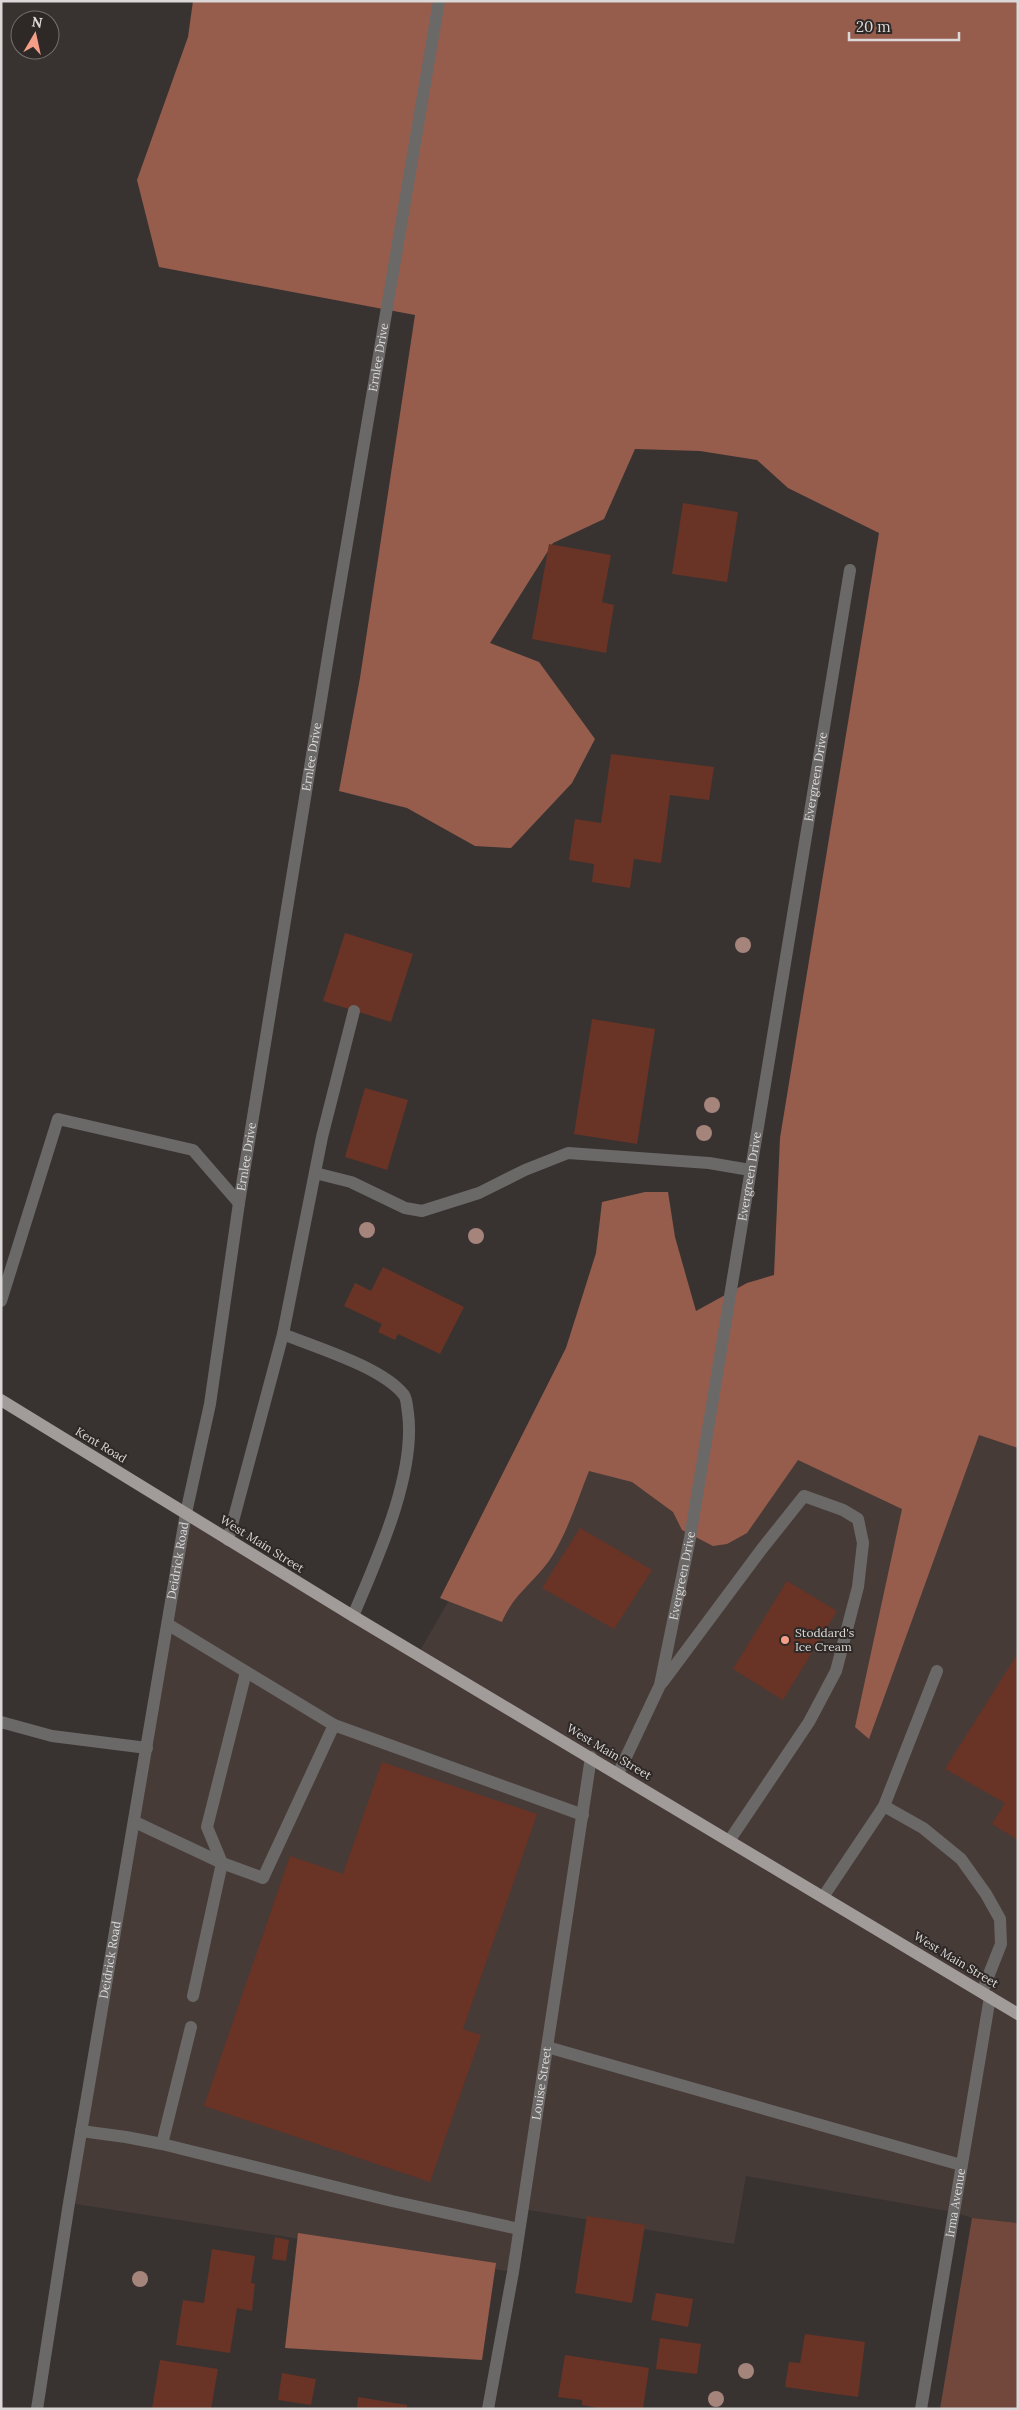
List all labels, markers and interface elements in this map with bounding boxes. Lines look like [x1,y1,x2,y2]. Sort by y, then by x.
north arrow [10,10,60,60]
scale bar [849,10,959,42]
text: N [30,12,44,32]
text: 20 m [856,17,891,36]
street label: Ernlee Drive [365,321,391,393]
street label: Ernlee Drive [298,721,324,792]
street label: Evergreen Drive [801,730,830,822]
street label: Ernlee Drive [233,1121,259,1192]
street label: Evergreen Drive [735,1130,764,1222]
street label: Kent Road [73,1423,130,1466]
street label: West Main Street [217,1512,307,1576]
street label: Deidrick Road [163,1521,191,1601]
street label: Evergreen Drive [665,1530,698,1621]
place label: Stoddard's Ice Cream [795,1625,855,1654]
marker: Stoddard's Ice Cream [779,1634,791,1646]
street label: West Main Street [564,1720,655,1783]
street label: Deidrick Road [96,1920,124,2000]
street label: West Main Street [911,1928,1002,1991]
street label: Louise Street [528,2045,554,2121]
street label: Irma Avenue [942,2167,968,2239]

